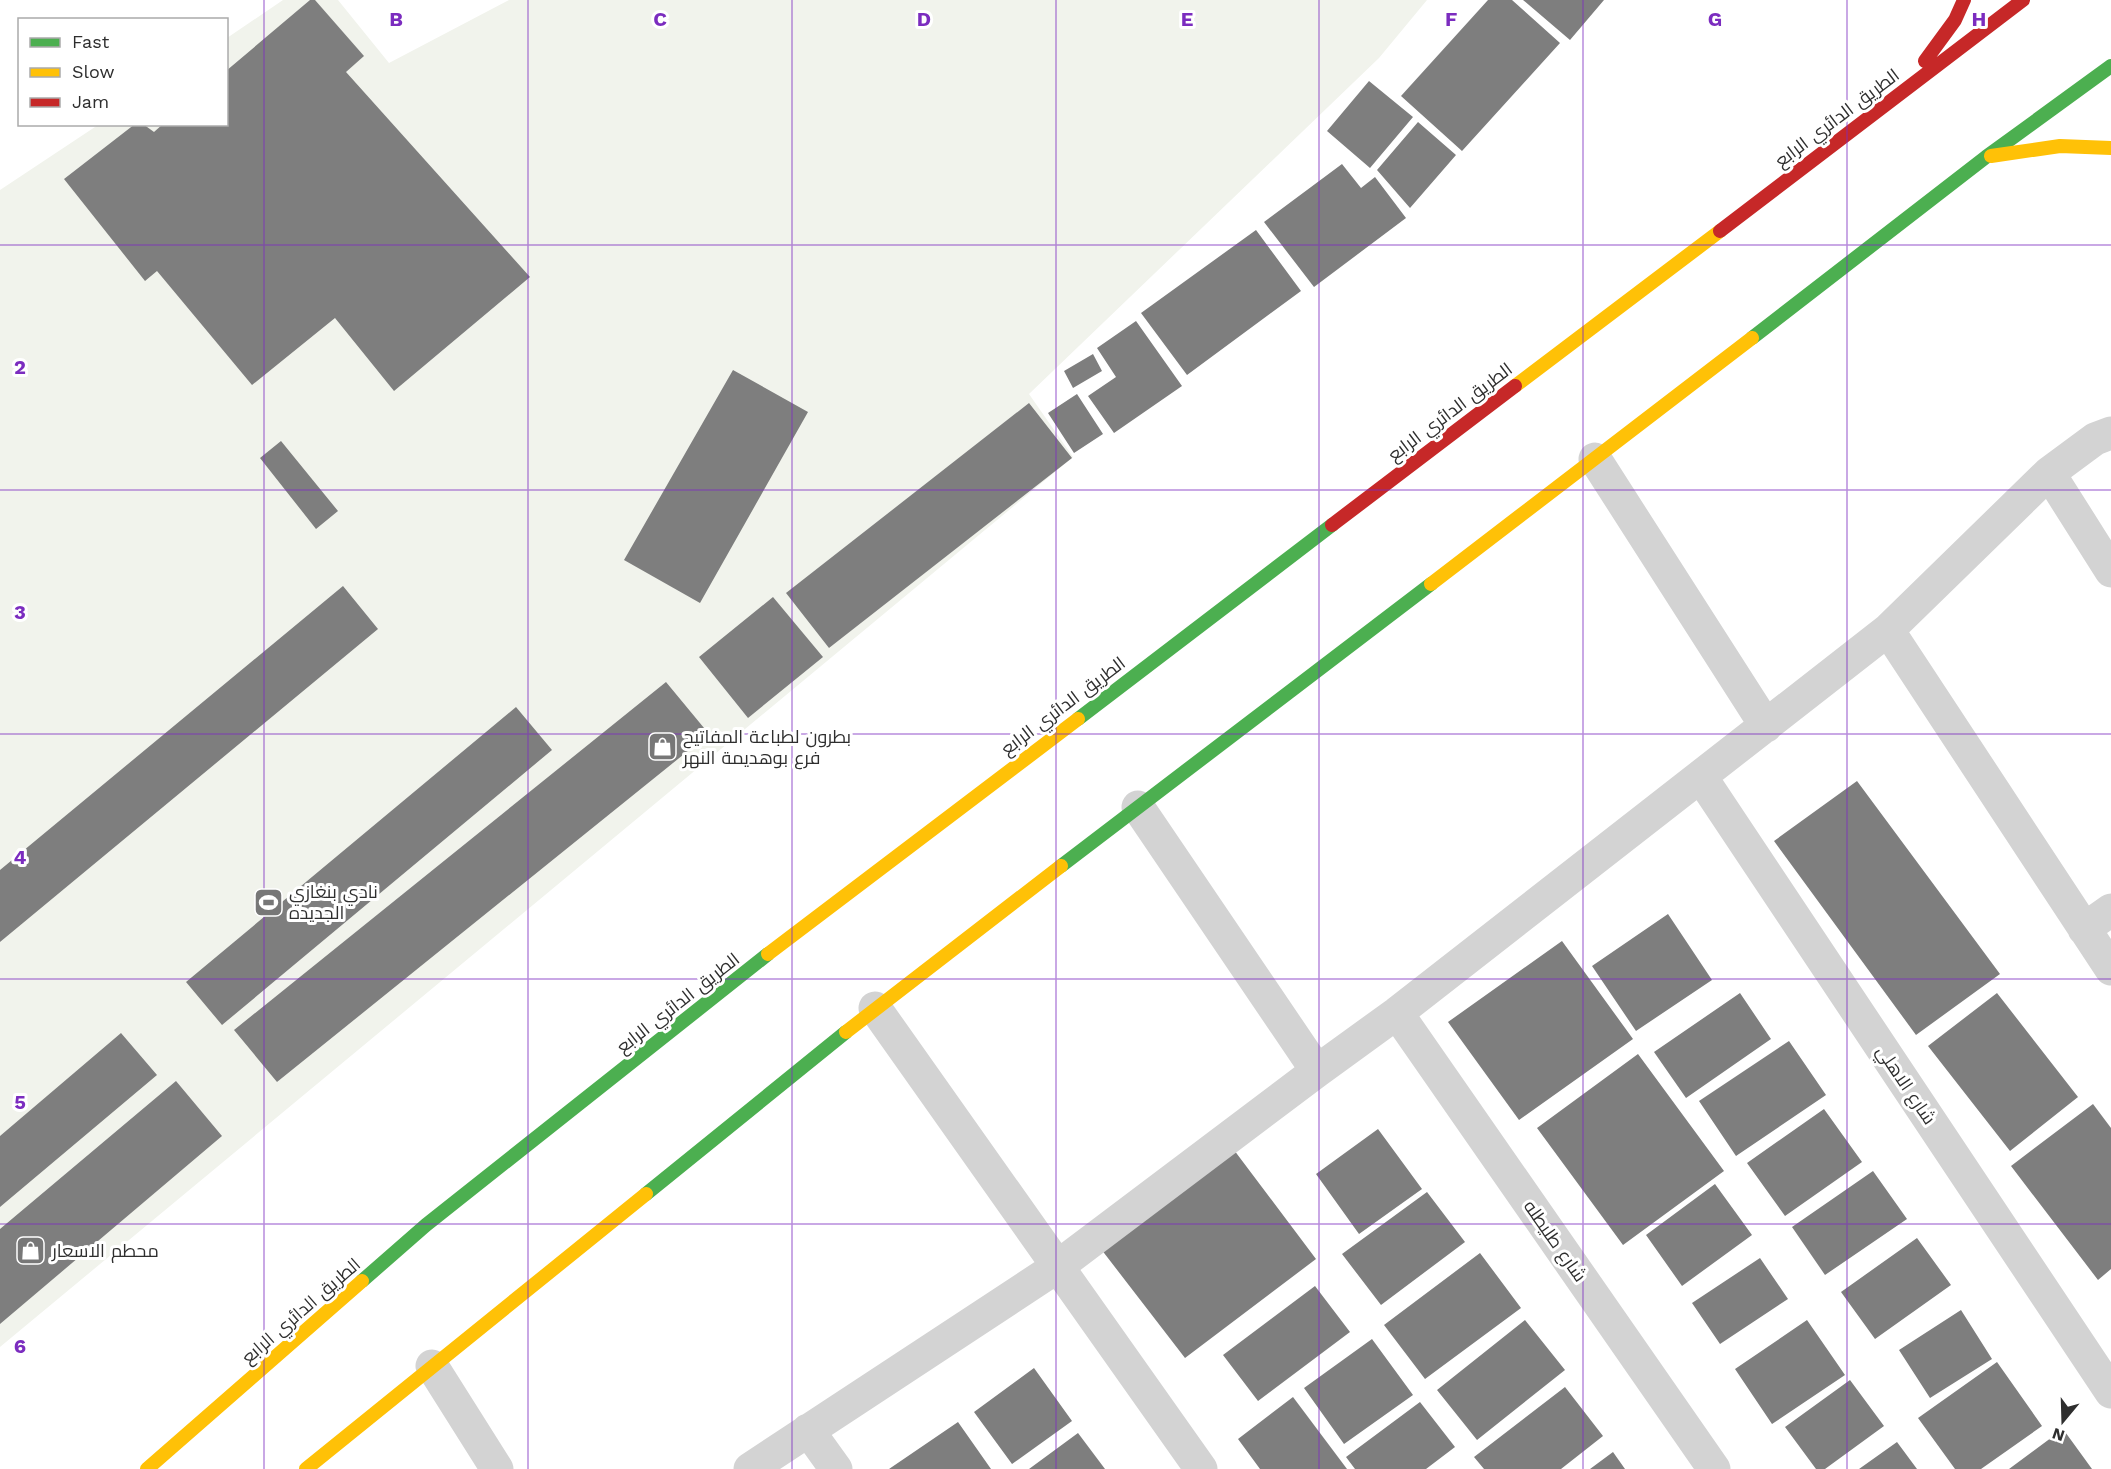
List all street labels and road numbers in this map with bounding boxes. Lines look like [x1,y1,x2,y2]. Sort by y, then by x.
street label: الطريق الدائري الرابع [1770,64,1905,174]
street label: الطريق الدائري الرابع [1383,358,1518,468]
street label: الطريق الدائري الرابع [996,652,1131,762]
street label: الطريق الدائري الرابع [612,948,746,1060]
street label: شارع الاهلي [1869,1041,1940,1130]
street label: شارع طليطله [1518,1196,1591,1287]
street label: الطريق الدائري الرابع [237,1253,367,1371]

